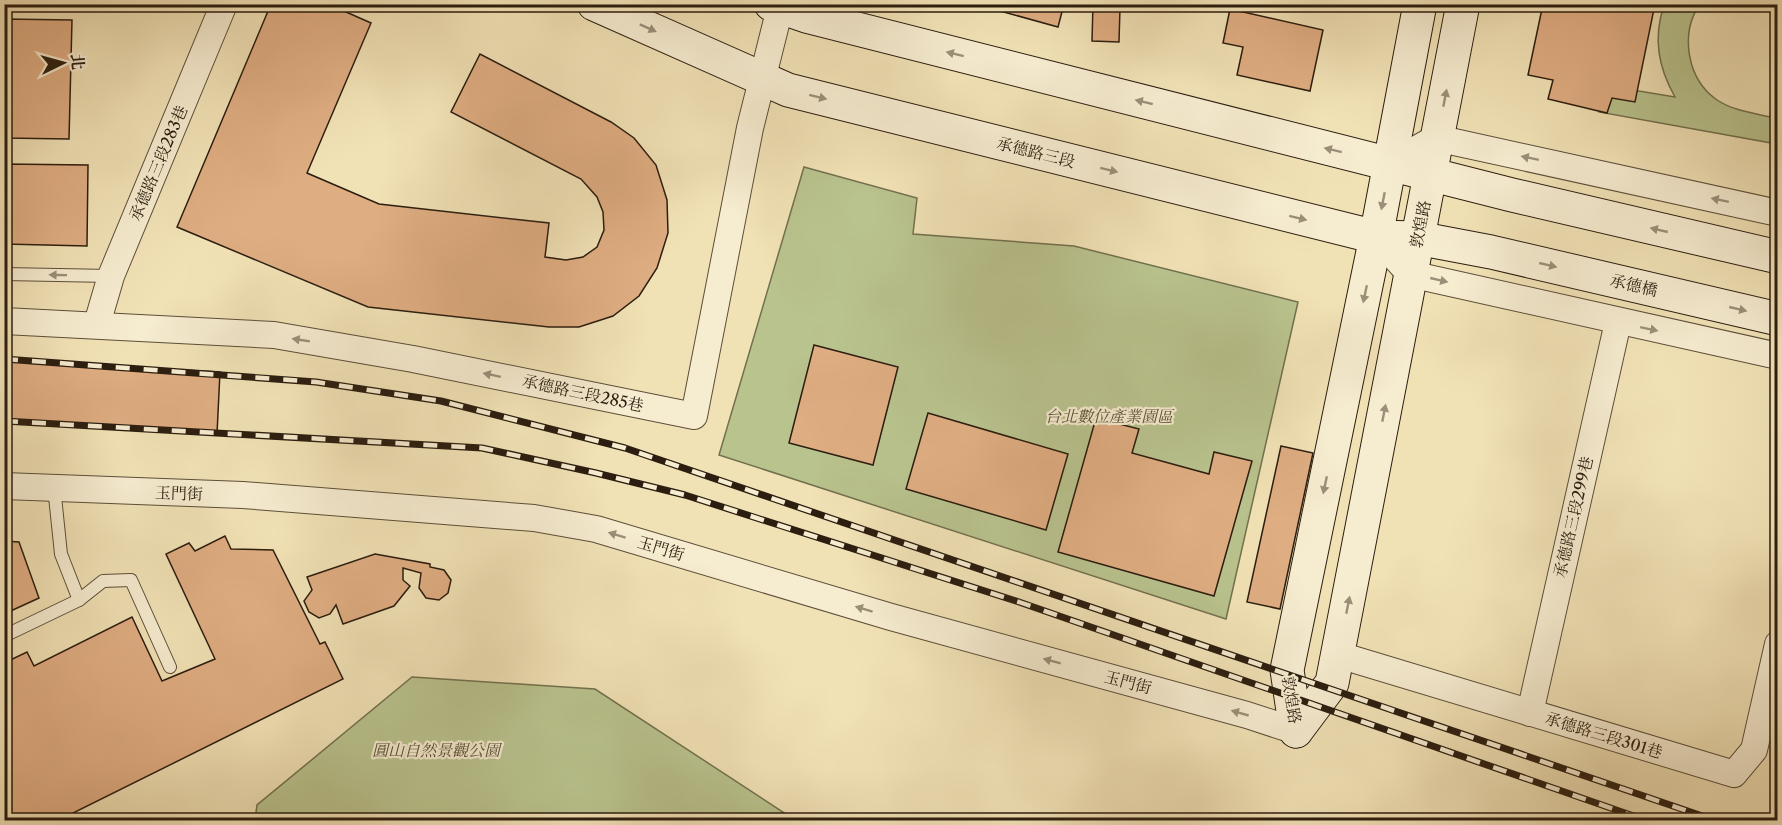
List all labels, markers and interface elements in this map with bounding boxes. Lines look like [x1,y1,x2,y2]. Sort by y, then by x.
one-way arrow [639,24,657,33]
north arrow [33,33,93,93]
one-way arrow [946,49,964,58]
text: 北 [67,53,89,71]
one-way arrow [1441,88,1450,107]
one-way arrow [809,93,827,103]
one-way arrow [1135,97,1153,107]
street label: 承德路三段283巷 [125,102,191,224]
street label: 承德路三段 [995,133,1077,171]
one-way arrow [1324,145,1342,155]
one-way arrow [1520,153,1539,162]
one-way arrow [1100,166,1118,176]
one-way arrow [1378,191,1387,210]
one-way arrow [1711,195,1730,204]
street label: 敦煌路 [1406,199,1434,249]
one-way arrow [1289,213,1308,223]
one-way arrow [1650,224,1668,234]
one-way arrow [1539,261,1557,271]
one-way arrow [48,270,67,280]
street label: 承德橋 [1608,270,1660,300]
one-way arrow [1430,276,1448,286]
one-way arrow [1359,285,1369,303]
one-way arrow [1729,305,1747,315]
one-way arrow [1640,325,1659,334]
one-way arrow [291,335,310,344]
one-way arrow [483,370,502,379]
street label: 承德路三段285巷 [521,370,645,416]
one-way arrow [1380,403,1389,422]
park label: 台北數位產業園區 [1045,406,1175,426]
street label: 承德路三段299巷 [1549,454,1597,580]
one-way arrow [1320,476,1329,495]
street label: 玉門街 [155,482,203,504]
one-way arrow [608,530,626,539]
street label: 玉門街 [635,531,687,565]
one-way arrow [1344,595,1353,614]
one-way arrow [855,604,873,613]
one-way arrow [1043,656,1061,665]
street label: 玉門街 [1102,666,1154,698]
street label: 敦煌路 [1278,675,1306,725]
one-way arrow [1231,708,1249,717]
street label: 承德路三段301巷 [1543,708,1665,762]
park label: 圓山自然景觀公園 [372,740,503,760]

